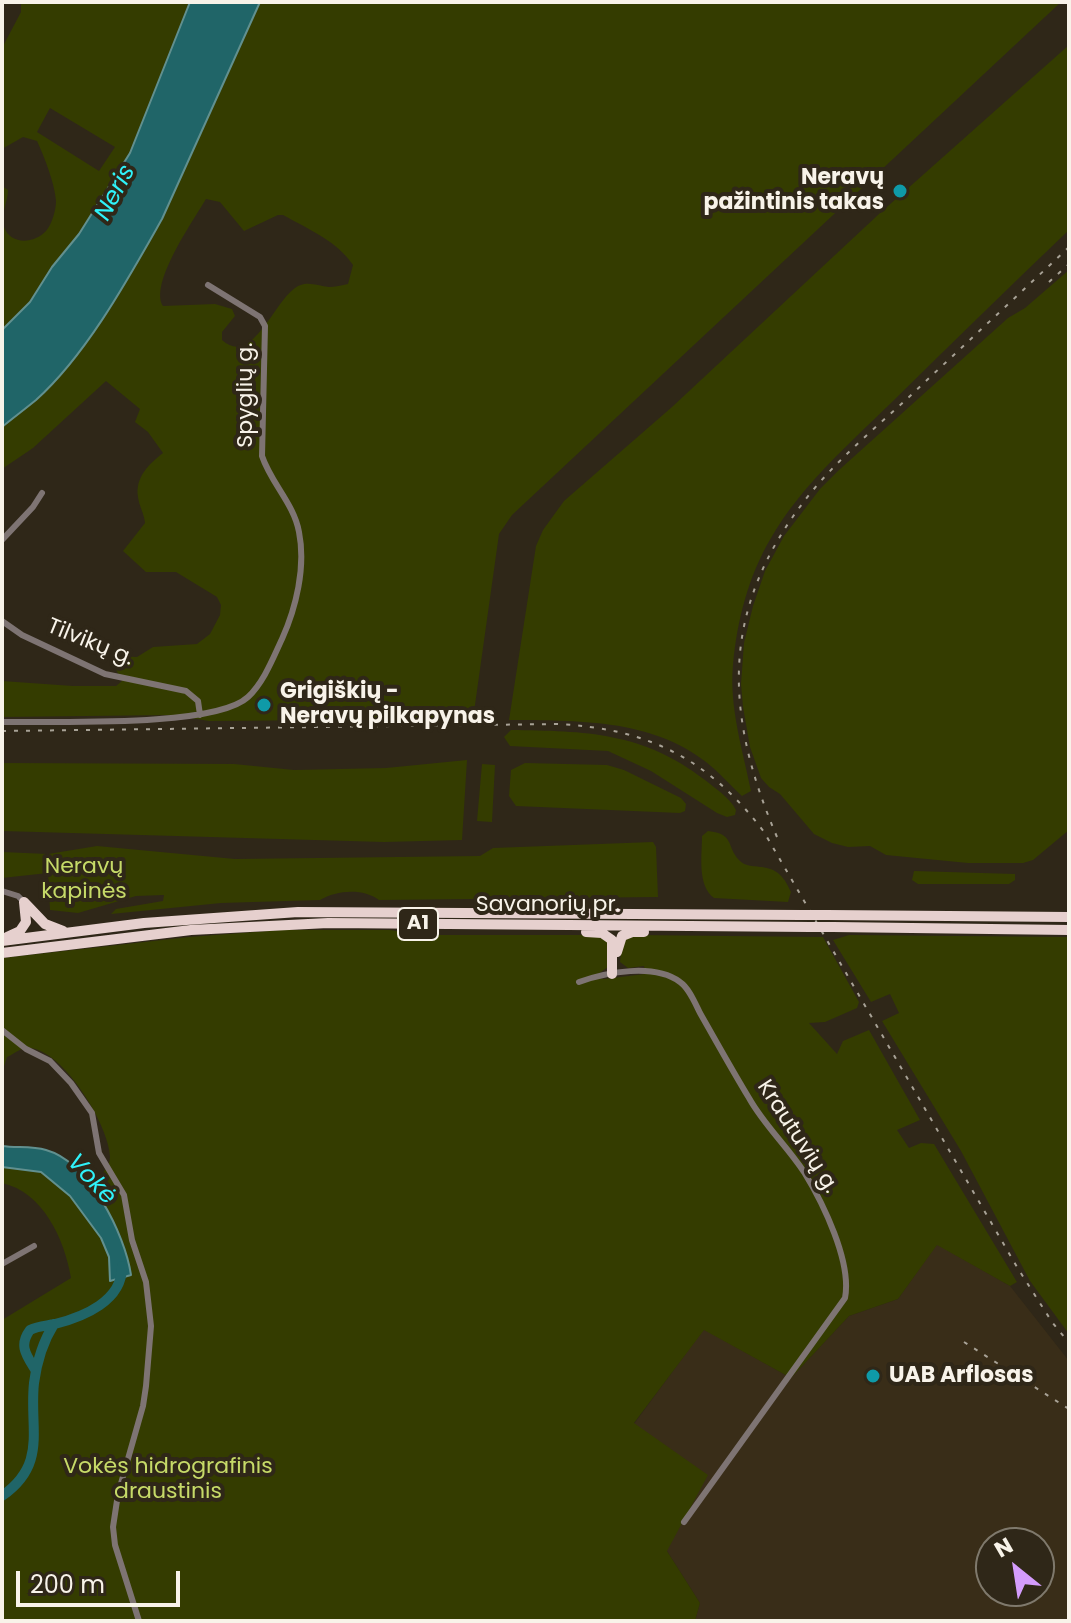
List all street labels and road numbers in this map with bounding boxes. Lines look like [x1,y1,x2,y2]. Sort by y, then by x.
street label: Spyglių g. [233,342,259,448]
street label: Tilvikų g. [43,614,137,672]
street label: Savanorių pr. [476,892,620,918]
road number: A1 [398,908,438,940]
street label: Krautuvių g. [751,1075,843,1199]

